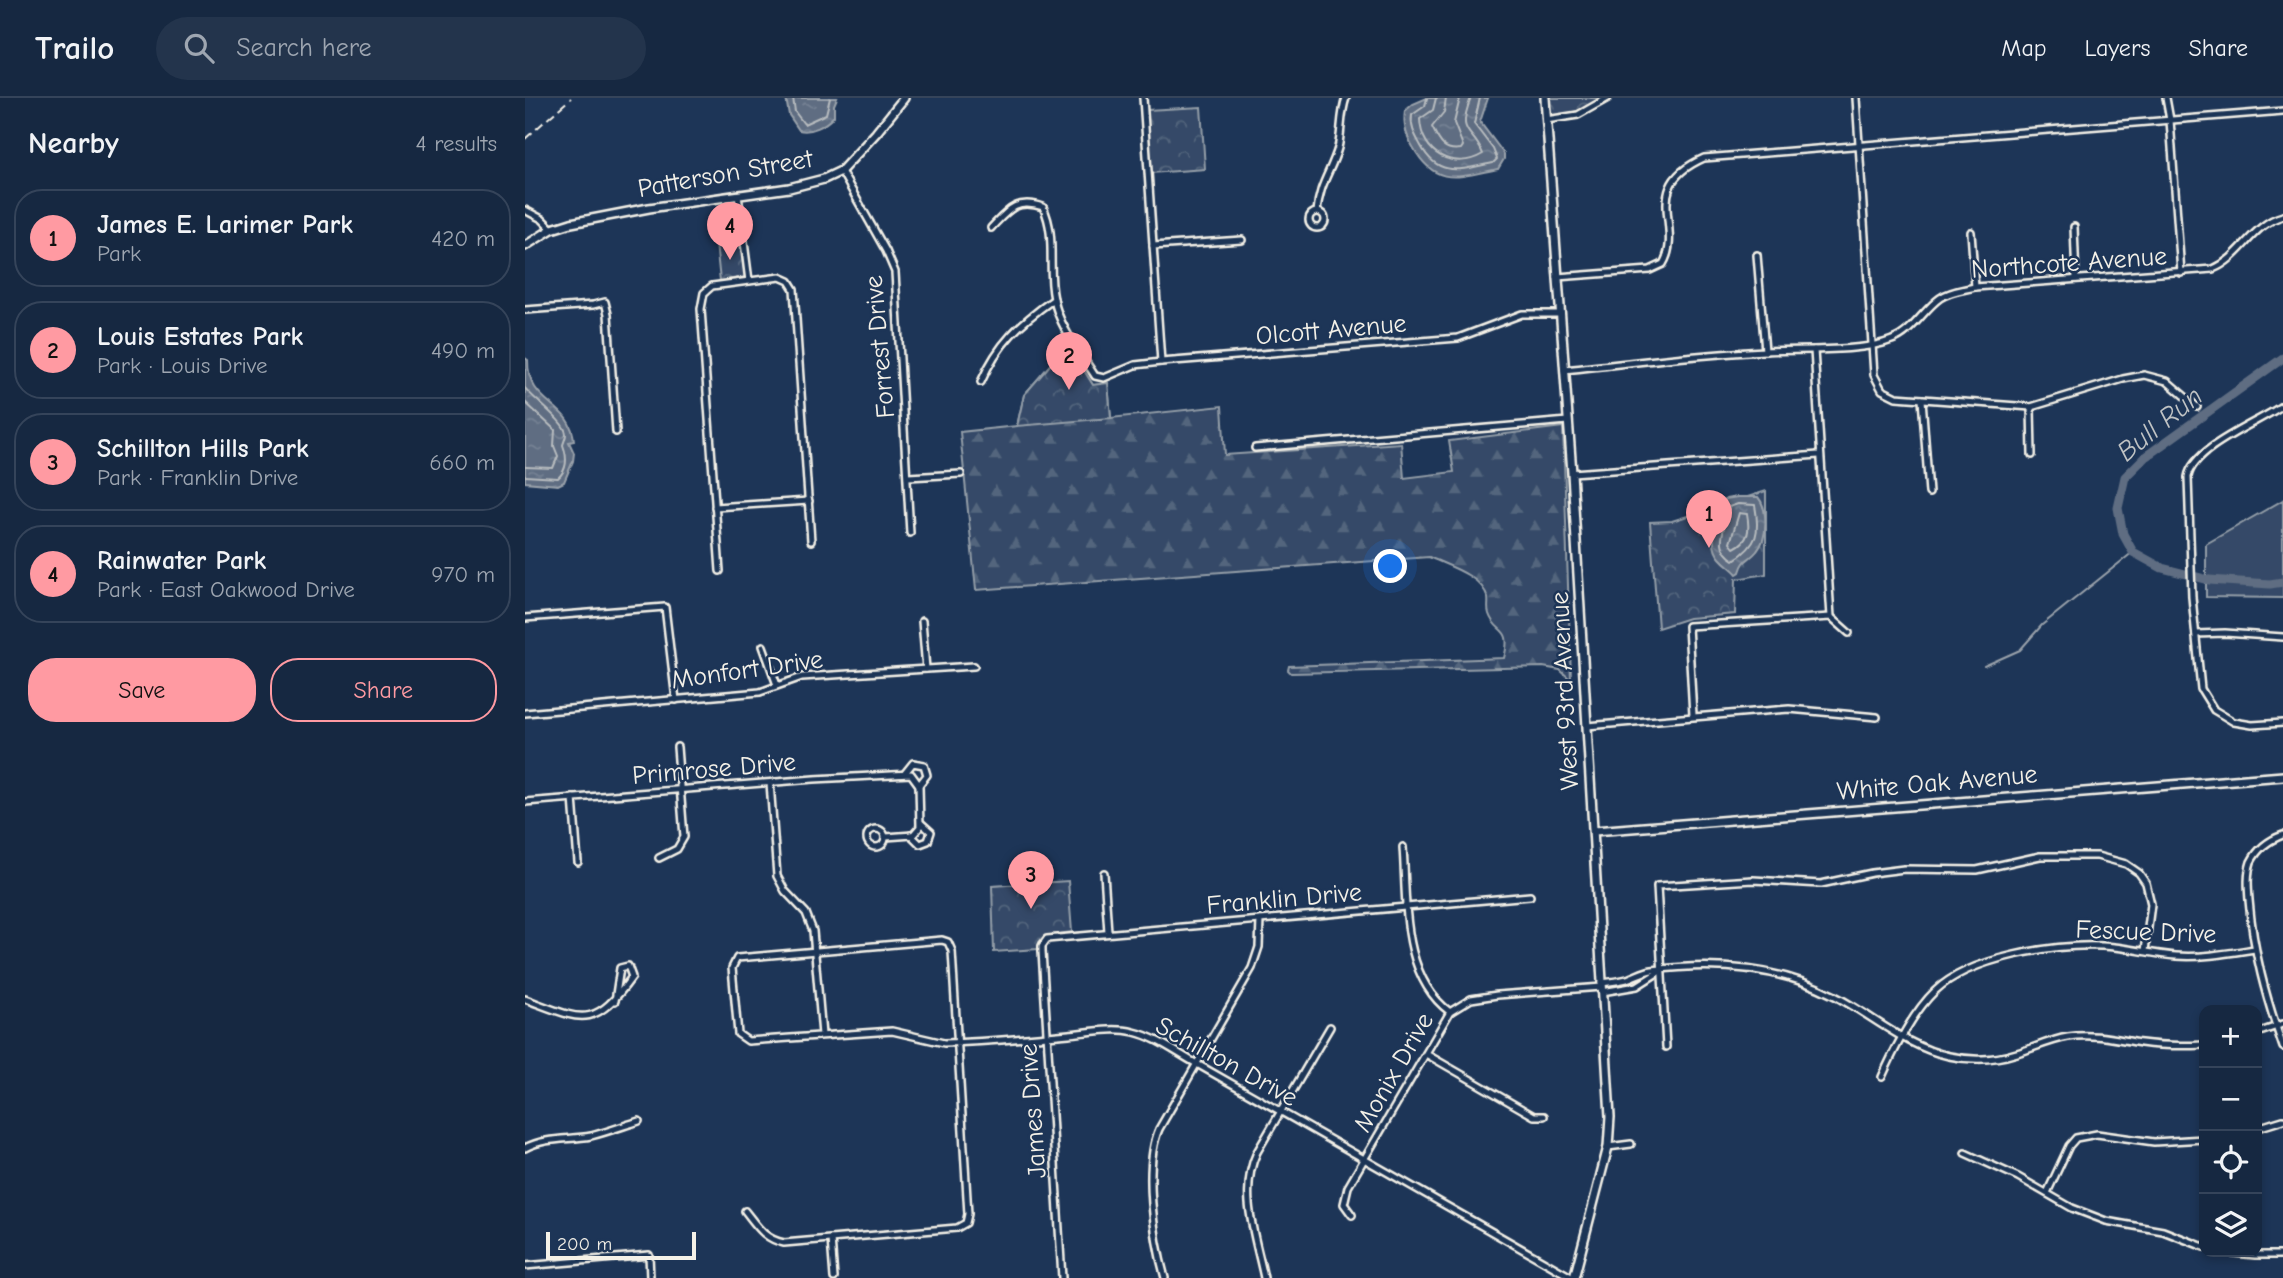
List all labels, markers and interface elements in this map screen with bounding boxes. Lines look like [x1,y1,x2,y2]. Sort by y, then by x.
search box [156,17,646,80]
text: Trailo [35,29,114,67]
icon: search [180,29,218,67]
text: Search here [236,33,372,63]
text: Map [2001,34,2047,62]
text: Layers [2085,34,2150,62]
text: Share [2188,34,2248,62]
text: Nearby [28,126,119,161]
text: 4 results [415,130,497,157]
street label: Patterson Street [635,144,816,204]
pin: 4 [707,202,753,260]
text: James E. Larimer Park [97,210,353,240]
text: 1 [48,225,58,252]
text: 420 m [431,225,495,252]
text: Park [97,240,141,267]
street label: Northcote Avenue [1970,241,2168,285]
street label: Forrest Drive [859,274,901,420]
street label: Olcott Avenue [1254,308,1408,352]
text: Louis Estates Park [97,322,303,352]
pin: 2 [1046,332,1092,390]
text: 2 [47,337,59,364]
text: 490 m [431,337,495,364]
text: Park · Louis Drive [97,352,267,379]
water label: Bull Run [2110,380,2209,468]
text: Schillton Hills Park [97,434,309,464]
text: 3 [47,449,59,476]
text: 660 m [429,449,495,476]
text: Park · Franklin Drive [97,464,298,491]
pin: 1 [1686,490,1732,548]
text: Rainwater Park [97,546,266,576]
your location [1373,549,1407,583]
text: 4 [48,561,58,588]
text: 970 m [431,561,495,588]
text: Park · East Oakwood Drive [97,576,355,603]
street label: West 93rd Avenue [1545,591,1585,791]
street label: Monfort Drive [669,644,825,695]
button: Save [28,658,256,722]
button: Share [270,658,497,722]
street label: Primrose Drive [631,747,797,791]
street label: White Oak Avenue [1835,759,2039,807]
pin: 3 [1008,851,1054,909]
street label: Franklin Drive [1205,877,1363,921]
street label: Fescue Drive [2075,915,2217,949]
map controls [2199,1005,2262,1257]
button: + [2199,1005,2262,1068]
street label: Monix Drive [1348,1008,1440,1137]
street label: Schillton Drive [1150,1011,1303,1113]
street label: James Drive [1013,1042,1053,1179]
button: − [2199,1068,2262,1131]
button: locate [2199,1131,2262,1194]
button: layers [2199,1194,2262,1257]
scale bar [546,1229,697,1261]
text: 200 m [557,1233,612,1255]

